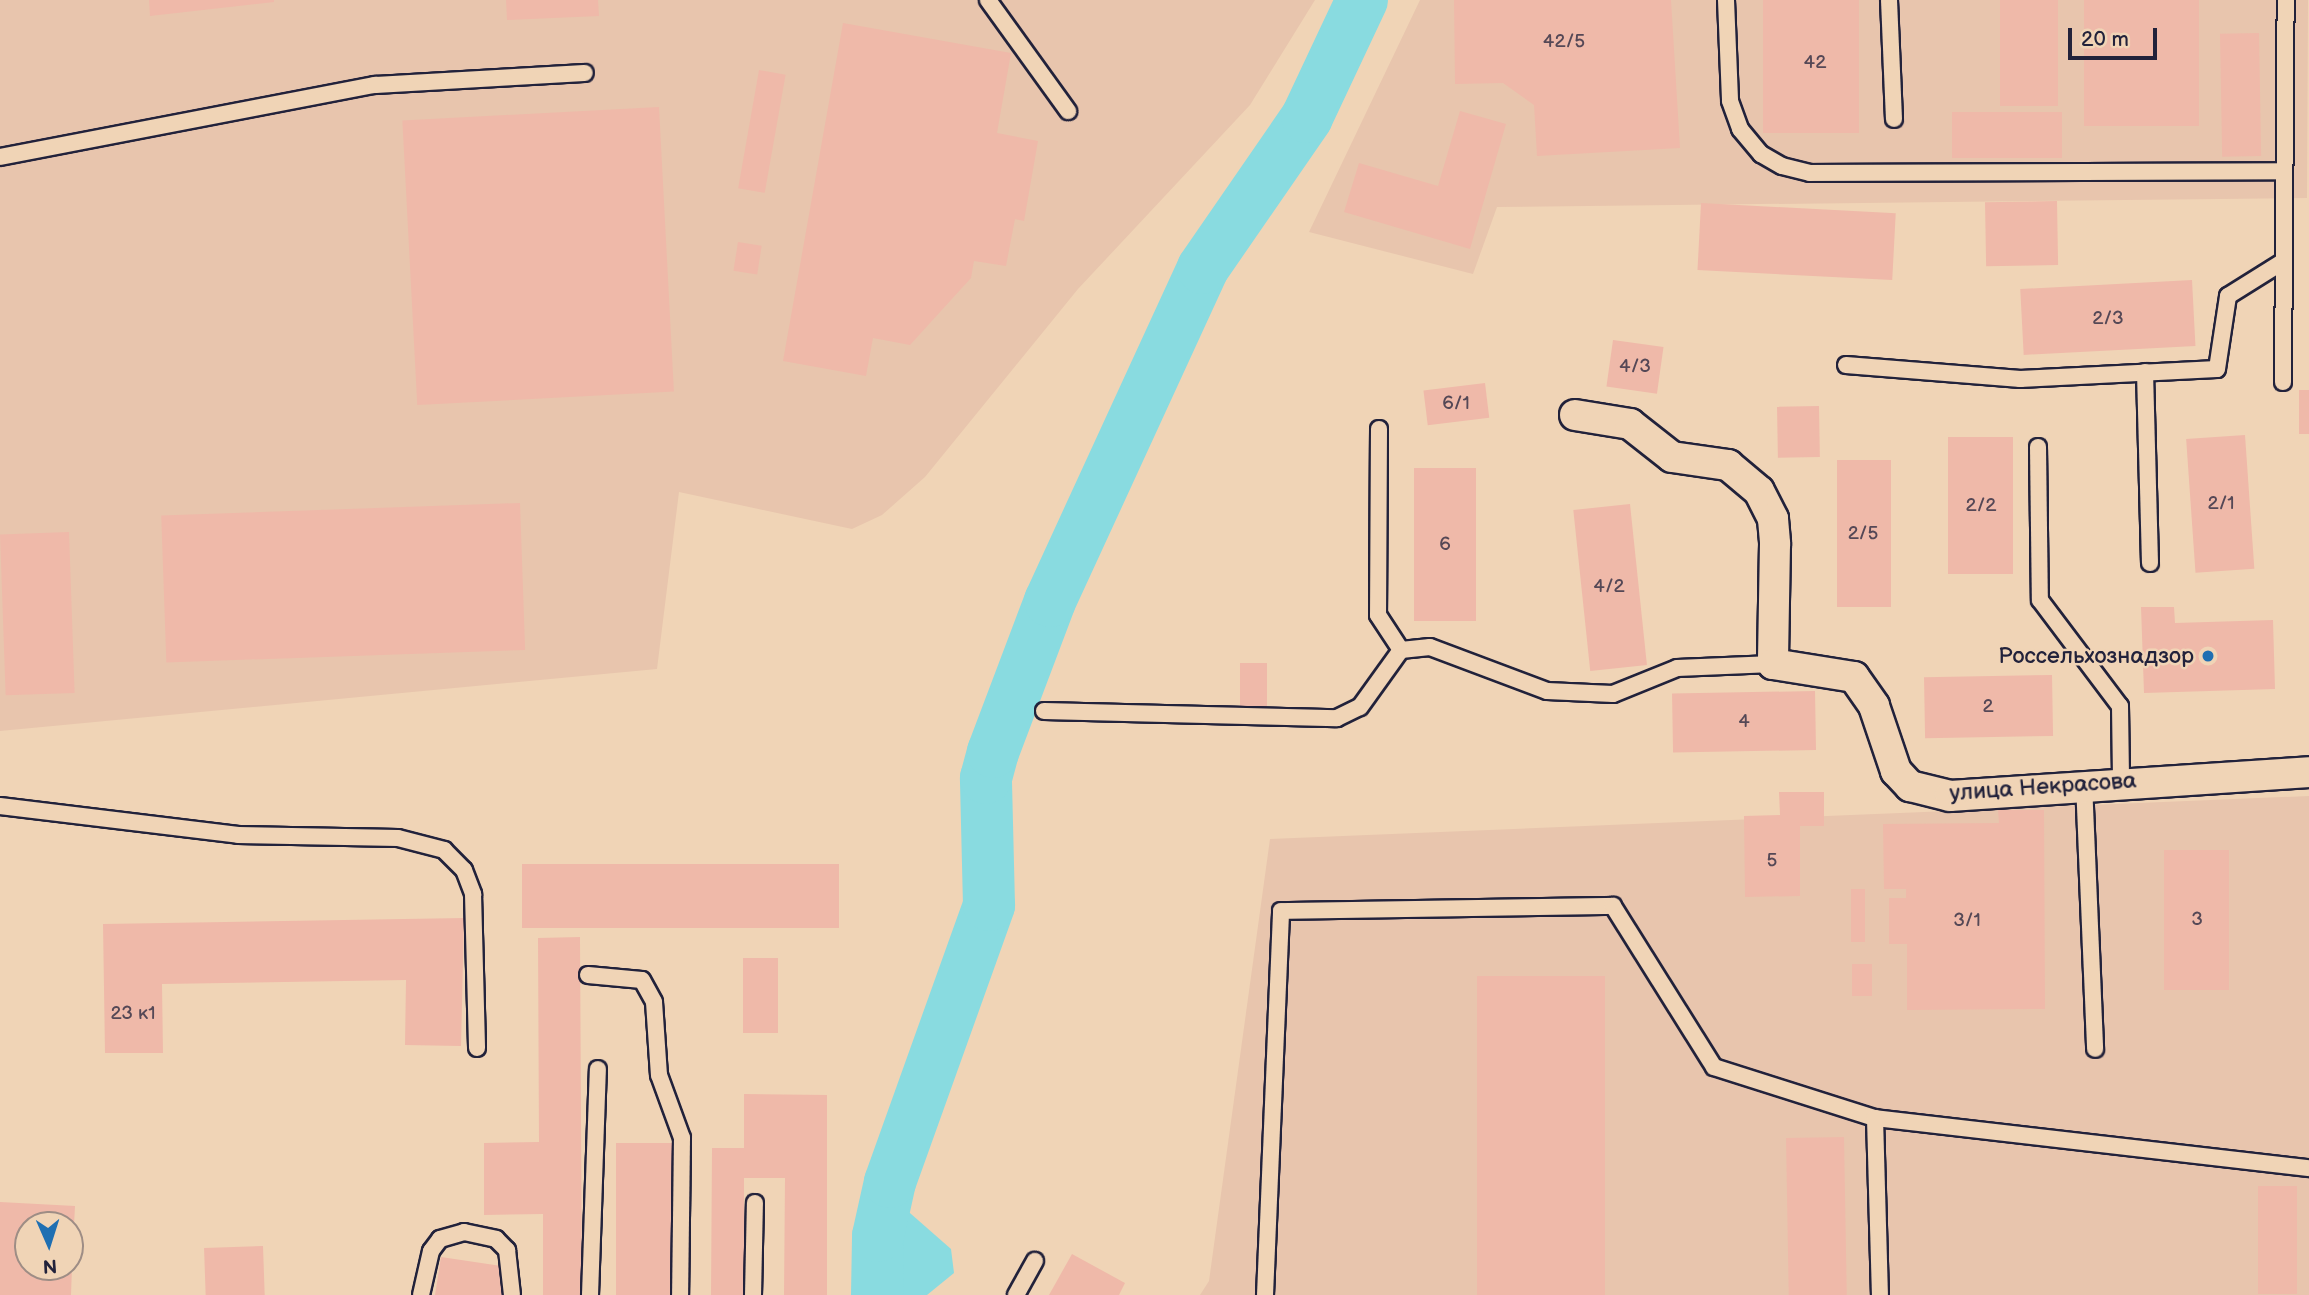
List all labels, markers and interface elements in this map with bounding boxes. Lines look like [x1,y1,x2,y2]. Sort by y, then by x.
scale bar [2071,14,2160,58]
text: 20 m [2081,27,2129,52]
house number: 42/5 [1543,31,1585,53]
house number: 42 [1804,52,1826,74]
house number: 2/3 [2092,308,2124,330]
house number: 4/3 [1619,356,1651,378]
house number: 6/1 [1442,393,1470,415]
house number: 2/1 [2207,493,2235,515]
house number: 2/2 [1965,495,1997,517]
house number: 2/5 [1848,523,1878,545]
house number: 6 [1439,534,1451,556]
house number: 4/2 [1593,576,1625,598]
place label: Россельхознадзор [1998,642,2194,670]
marker: Россельхознадзор [2200,648,2216,664]
house number: 2 [1982,696,1994,718]
house number: 4 [1738,711,1750,733]
street label: улица Некрасова [1949,767,2137,807]
house number: 5 [1767,850,1777,872]
house number: 3 [2191,909,2203,931]
house number: 3/1 [1953,910,1981,932]
house number: 23 к1 [110,1003,156,1025]
north arrow [14,1211,84,1281]
text: N [42,1254,58,1277]

